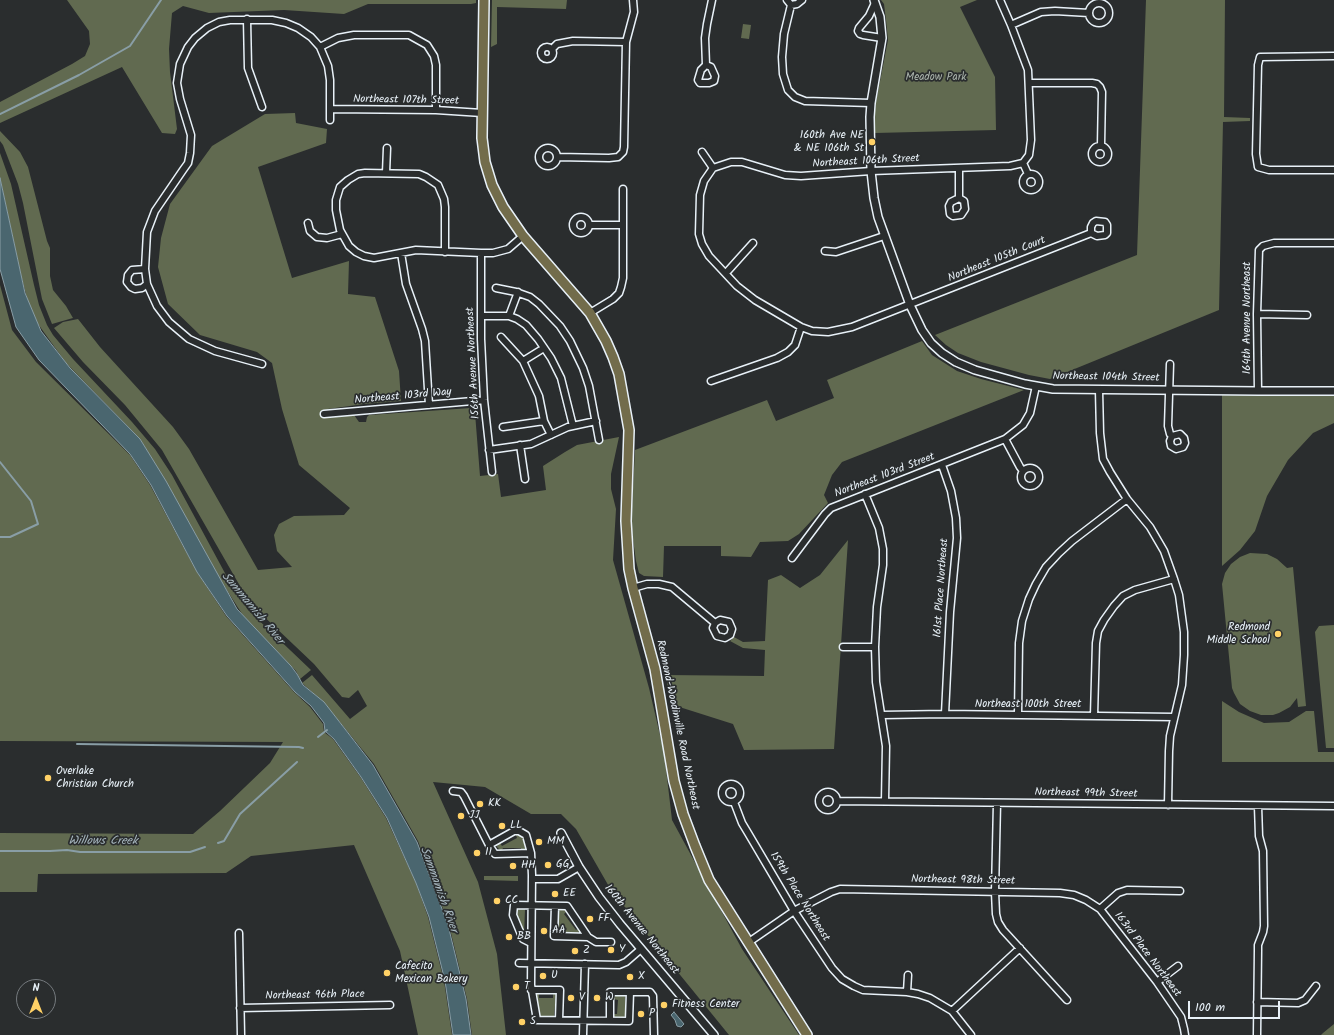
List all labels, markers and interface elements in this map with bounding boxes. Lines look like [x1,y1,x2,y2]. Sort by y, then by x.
park label: Meadow Park [905,71,967,85]
street label: Northeast 107th Street [353,93,459,109]
place label: 160th Ave NE & NE 106th St [794,129,864,155]
marker: 160th Ave NE & NE 106th St [867,137,877,147]
street label: Northeast 106th Street [812,153,920,171]
street label: Northeast 105th Court [946,234,1048,286]
street label: 164th Avenue Northeast [1241,262,1255,374]
street label: 156th Avenue Northeast [464,307,484,419]
street label: Northeast 104th Street [1052,370,1160,386]
street label: Northeast 103rd Way [354,386,452,408]
street label: Northeast 103rd Street [833,451,937,501]
street label: 161st Place Northeast [932,538,952,638]
water label: Sammamish River [218,570,286,648]
place label: Redmond Middle School [1206,621,1270,647]
marker: Redmond Middle School [1273,629,1283,639]
street label: Redmond-Woodinville Road Northeast [653,639,701,811]
street label: Northeast 100th Street [975,698,1081,712]
place label: Overlake Christian Church [56,765,134,791]
marker: Overlake Christian Church [43,773,53,783]
street label: Northeast 99th Street [1034,787,1138,801]
place label: KK [488,797,501,811]
marker: KK [475,799,485,809]
place label: JJ [469,809,479,823]
marker: JJ [456,811,466,821]
place label: LL [510,819,522,833]
marker: LL [497,821,507,831]
water label: Willows Creek [68,835,138,849]
place label: MM [547,835,564,849]
marker: MM [534,837,544,847]
water label: Sammamish River [416,845,460,935]
place label: II [485,846,492,860]
marker: II [472,848,482,858]
street label: 159th Place Northeast [766,850,832,944]
place label: GG [556,858,569,872]
place label: HH [521,859,536,873]
marker: GG [543,860,553,870]
marker: HH [508,861,518,871]
street label: Northeast 98th Street [911,873,1015,889]
street label: 160th Avenue Northeast [601,882,681,978]
place label: EE [563,887,576,901]
marker: EE [550,889,560,899]
place label: CC [505,894,518,908]
marker: CC [492,896,502,906]
street label: 163rd Place Northeast [1111,910,1183,1000]
place label: FF [598,912,610,926]
marker: FF [585,914,595,924]
place label: AA [552,924,565,938]
marker: AA [539,926,549,936]
place label: BB [517,930,531,944]
marker: BB [504,932,514,942]
place label: Y [619,943,625,957]
place label: Z [583,944,590,958]
marker: Y [606,945,616,955]
marker: Z [570,946,580,956]
place label: Cafecito Mexican Bakery [395,960,467,986]
marker: Cafecito Mexican Bakery [382,968,392,978]
place label: U [551,969,558,983]
place label: X [638,970,645,984]
marker: U [538,971,548,981]
marker: X [625,972,635,982]
north arrow [16,979,56,1019]
text: N [33,979,39,997]
place label: T [524,980,530,994]
marker: T [511,982,521,992]
street label: Northeast 96th Place [265,989,365,1003]
place label: V [579,991,585,1005]
place label: W [605,991,614,1005]
marker: V [566,993,576,1003]
marker: W [592,993,602,1003]
scale bar [1190,993,1282,1019]
place label: Fitness Center [672,998,739,1012]
text: 100 m [1195,998,1225,1017]
marker: Fitness Center [659,1000,669,1010]
place label: P [649,1007,655,1021]
marker: P [636,1009,646,1019]
place label: S [530,1015,536,1029]
marker: S [517,1017,527,1027]

